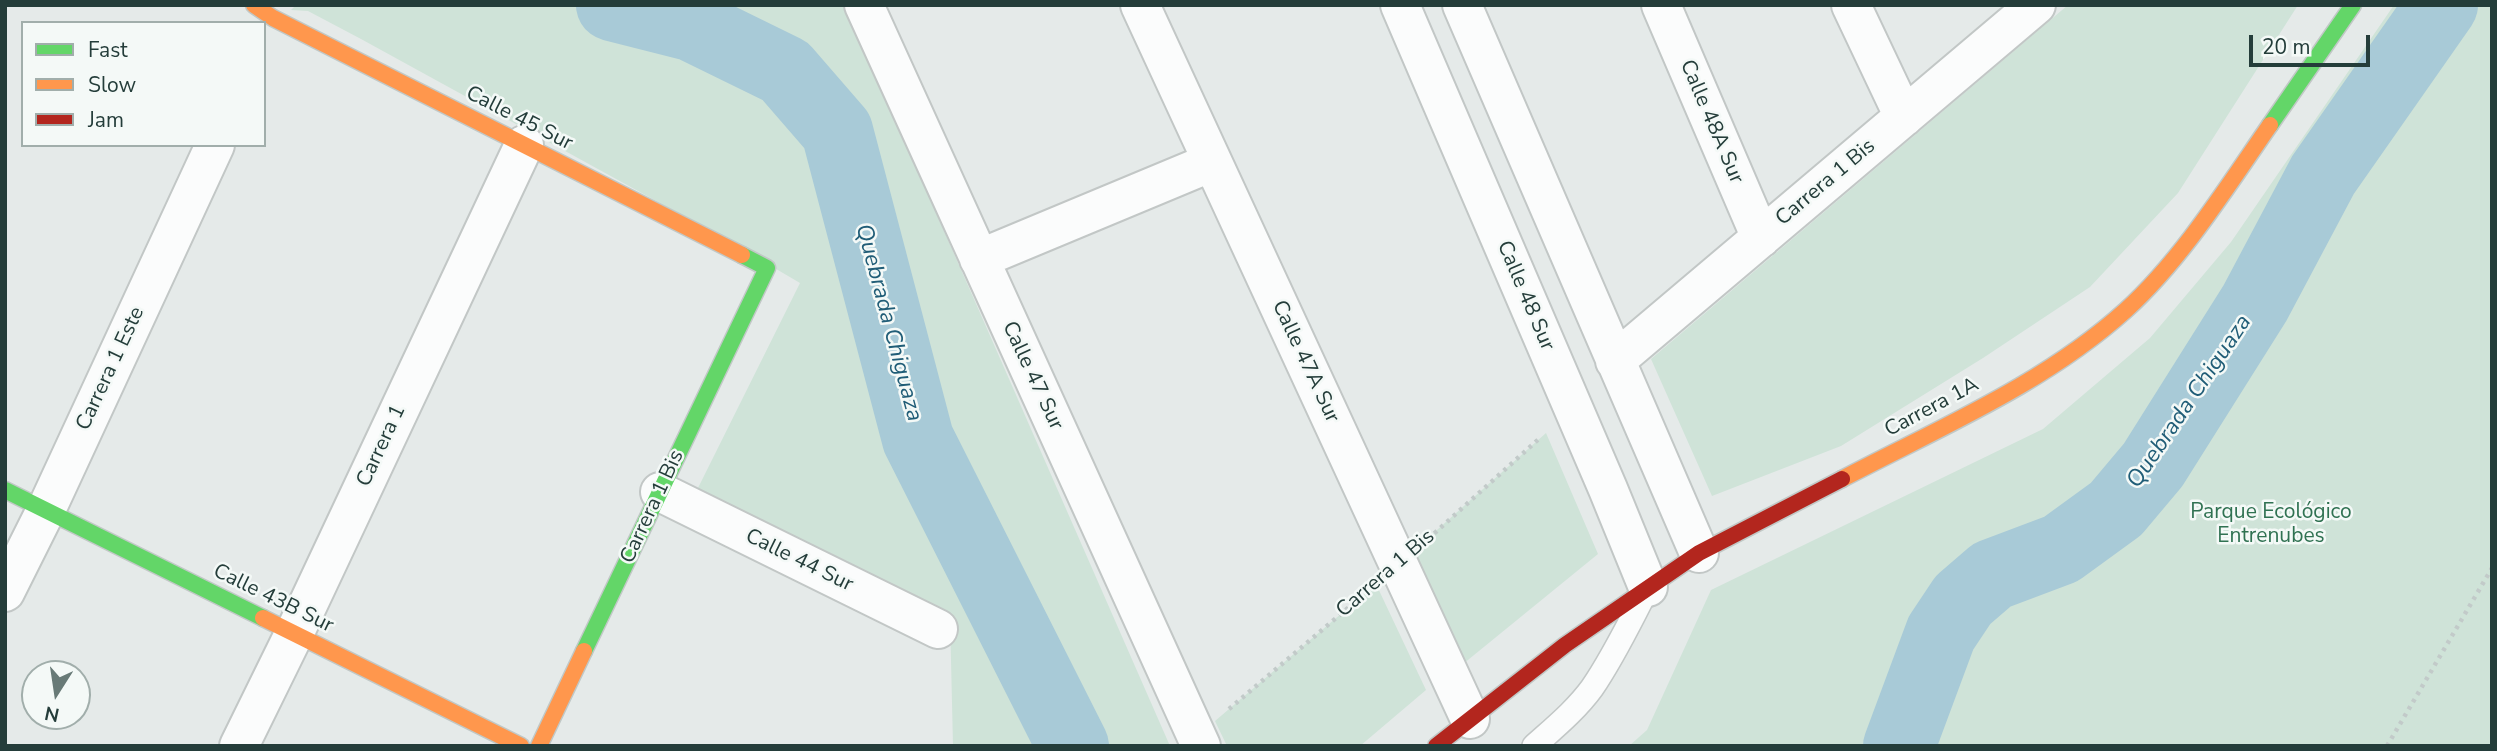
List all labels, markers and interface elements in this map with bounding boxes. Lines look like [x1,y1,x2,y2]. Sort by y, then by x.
legend [21,21,266,147]
scale bar [2252,21,2373,65]
text: 20 m [2262,33,2311,61]
text: Fast [88,36,128,64]
street label: Calle 48A Sur [1674,56,1748,188]
text: Slow [88,71,136,99]
street label: Calle 45 Sur [461,81,577,157]
text: Jam [88,106,124,134]
street label: Carrera 1 Bis [1771,134,1881,232]
water label: Quebrada Chiguaza [848,221,928,425]
street label: Calle 48 Sur [1491,237,1559,355]
street label: Calle 47A Sur [1266,297,1344,427]
street label: Carrera 1 Este [71,303,151,435]
water label: Quebrada Chiguaza [2122,310,2258,494]
street label: Calle 47 Sur [996,318,1068,434]
street label: Carrera 1A [1881,373,1983,443]
street label: Carrera 1 [352,401,412,491]
street label: Carrera 1 Bis [616,446,690,568]
park label: Parque Ecológico Entrenubes [2190,500,2352,550]
street label: Calle 44 Sur [741,524,857,598]
street label: Carrera 1 Bis [1332,524,1440,624]
street label: Calle 43B Sur [209,559,337,639]
north arrow [21,660,91,730]
text: N [42,699,62,728]

